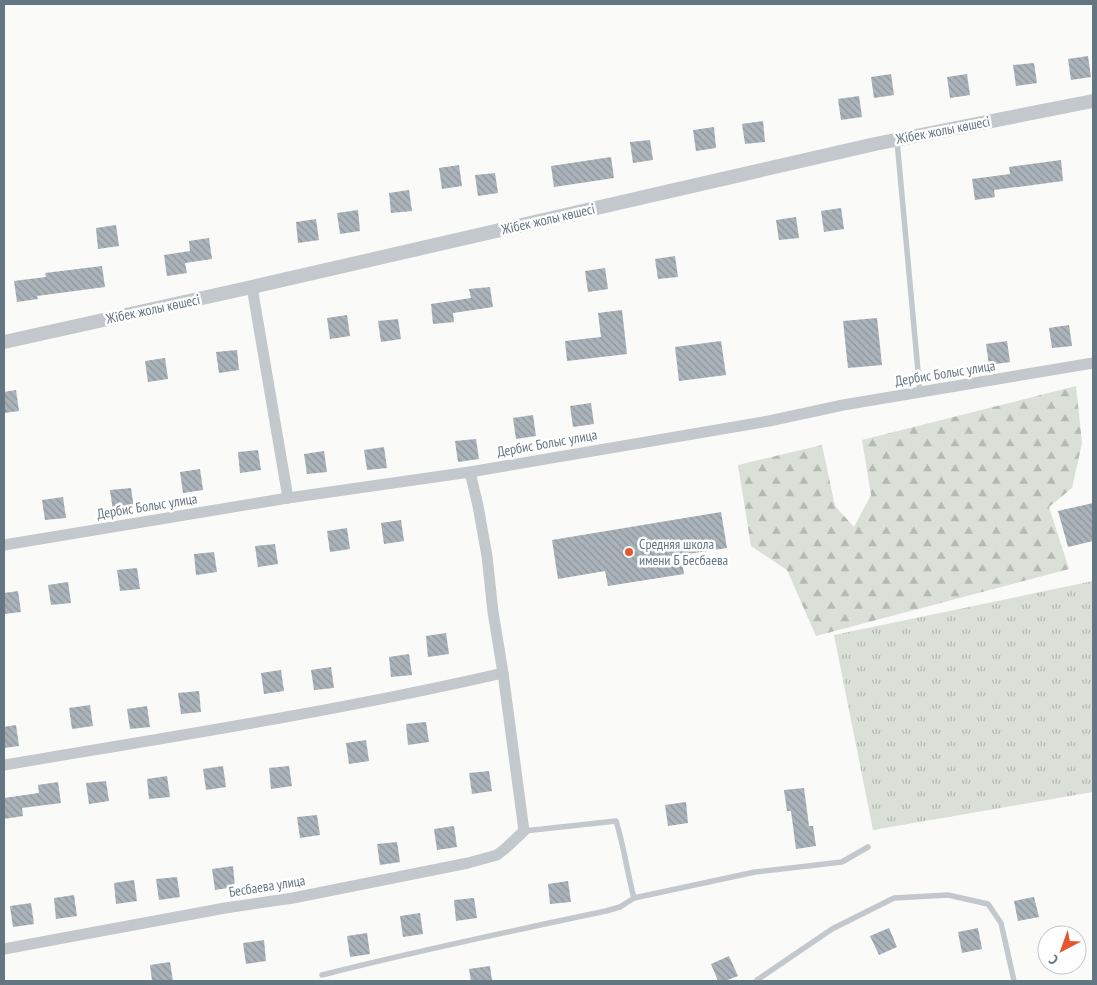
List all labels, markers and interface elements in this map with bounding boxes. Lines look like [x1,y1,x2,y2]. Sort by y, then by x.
street label: Жібек жолы көшесі [893,112,992,148]
street label: Жібек жолы көшесі [498,199,597,239]
street label: Жібек жолы көшесі [103,290,202,328]
street label: Дербис Болыс улица [893,356,997,390]
street label: Дербис Болыс улица [495,425,599,461]
street label: Дербис Болыс улица [95,489,199,523]
place label: Средняя школа имени Б Бесбаева [639,535,728,569]
marker: Средняя школа имени Б Бесбаева [623,546,635,558]
street label: Бесбаева улица [227,871,307,901]
north arrow [1037,925,1087,975]
text: С [1045,951,1062,969]

